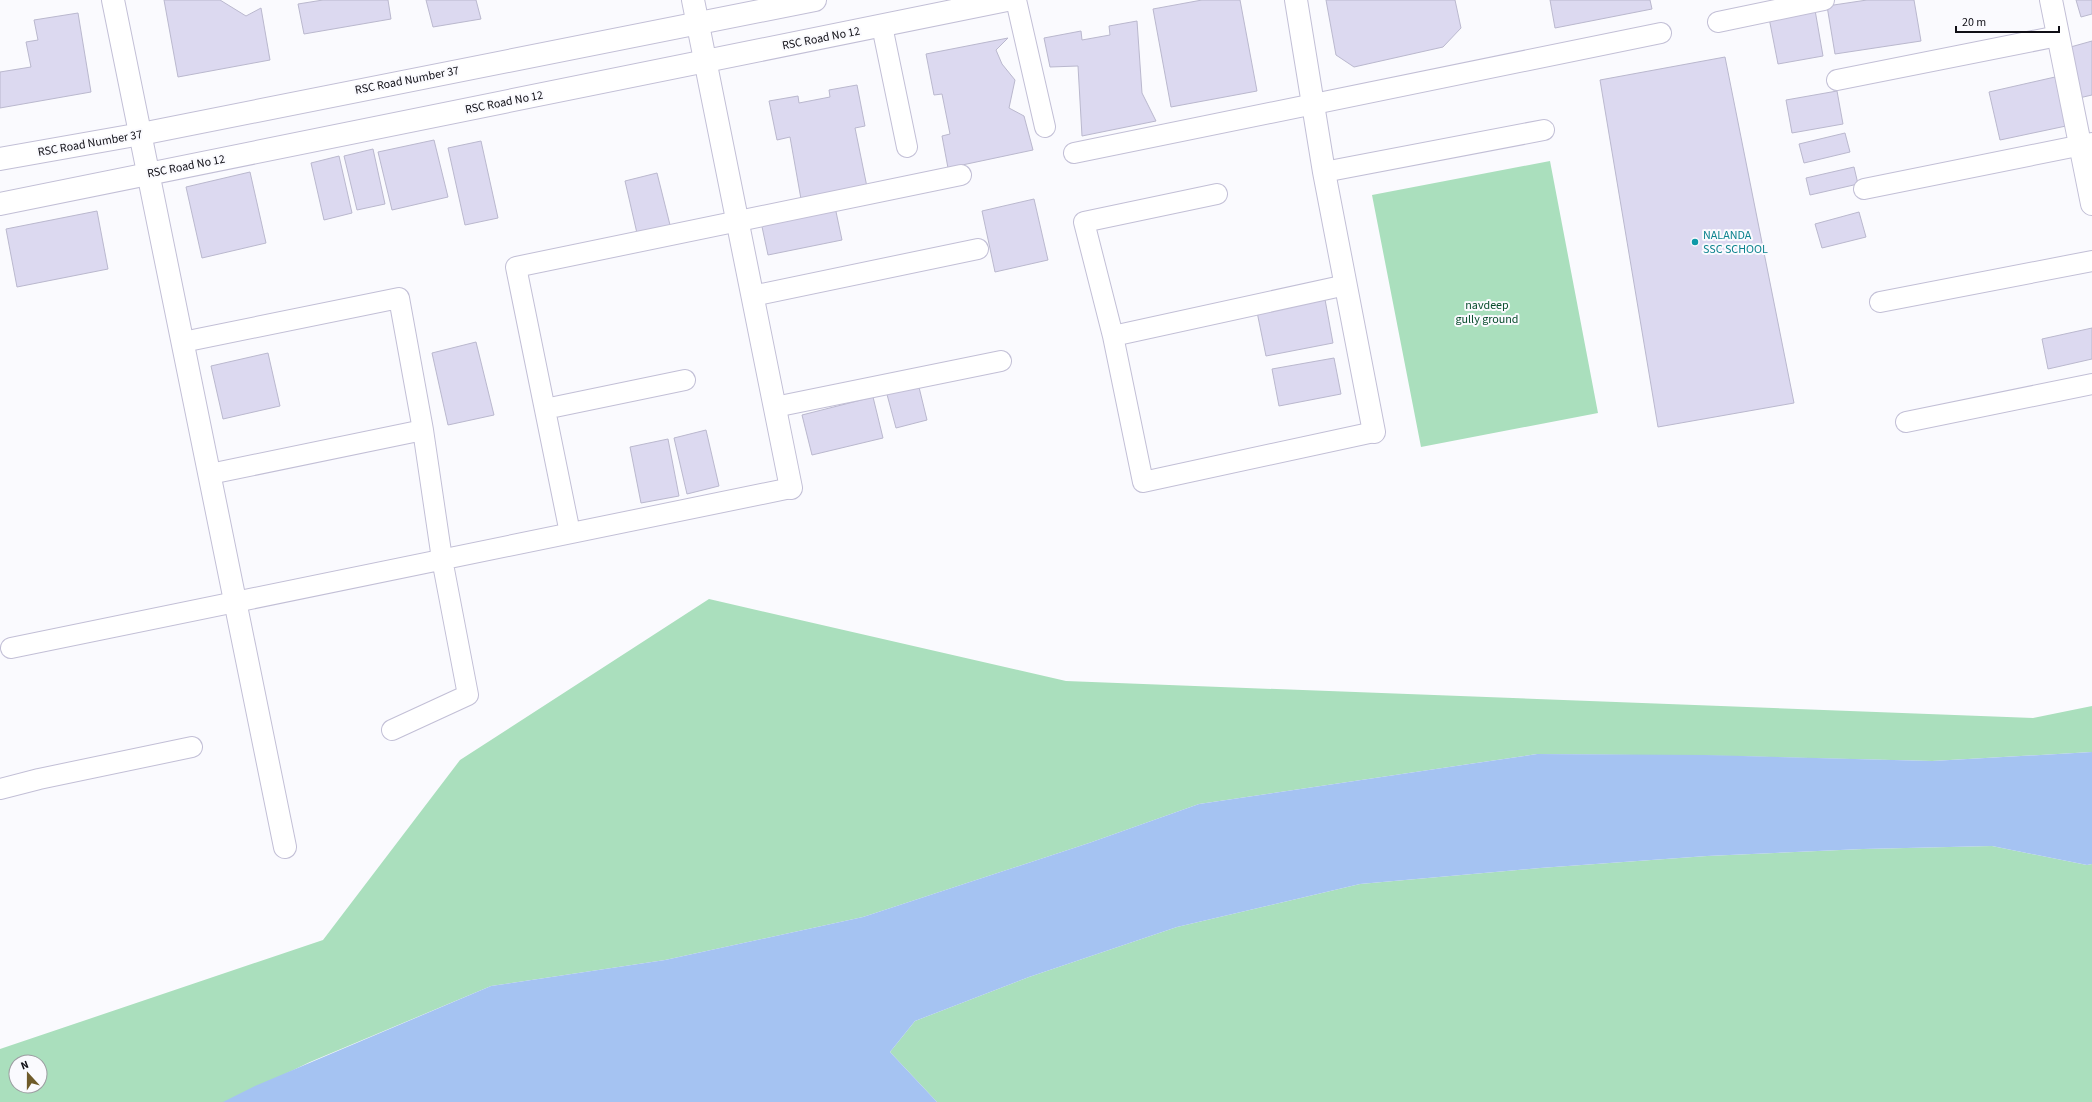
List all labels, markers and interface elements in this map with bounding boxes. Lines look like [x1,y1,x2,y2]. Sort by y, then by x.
scale bar [1956,8,2059,34]
text: 20 m [1962,14,1986,31]
street label: RSC Road No 12 [781,23,862,54]
street label: RSC Road Number 37 [354,62,461,99]
street label: RSC Road No 12 [464,87,545,118]
street label: RSC Road Number 37 [37,126,144,161]
street label: RSC Road No 12 [146,151,227,182]
place label: NALANDA SSC SCHOOL [1703,227,1768,258]
marker: NALANDA SSC SCHOOL [1690,237,1700,247]
park label: navdeep gully ground [1455,297,1519,328]
north arrow [8,1054,48,1094]
text: N [18,1057,31,1073]

